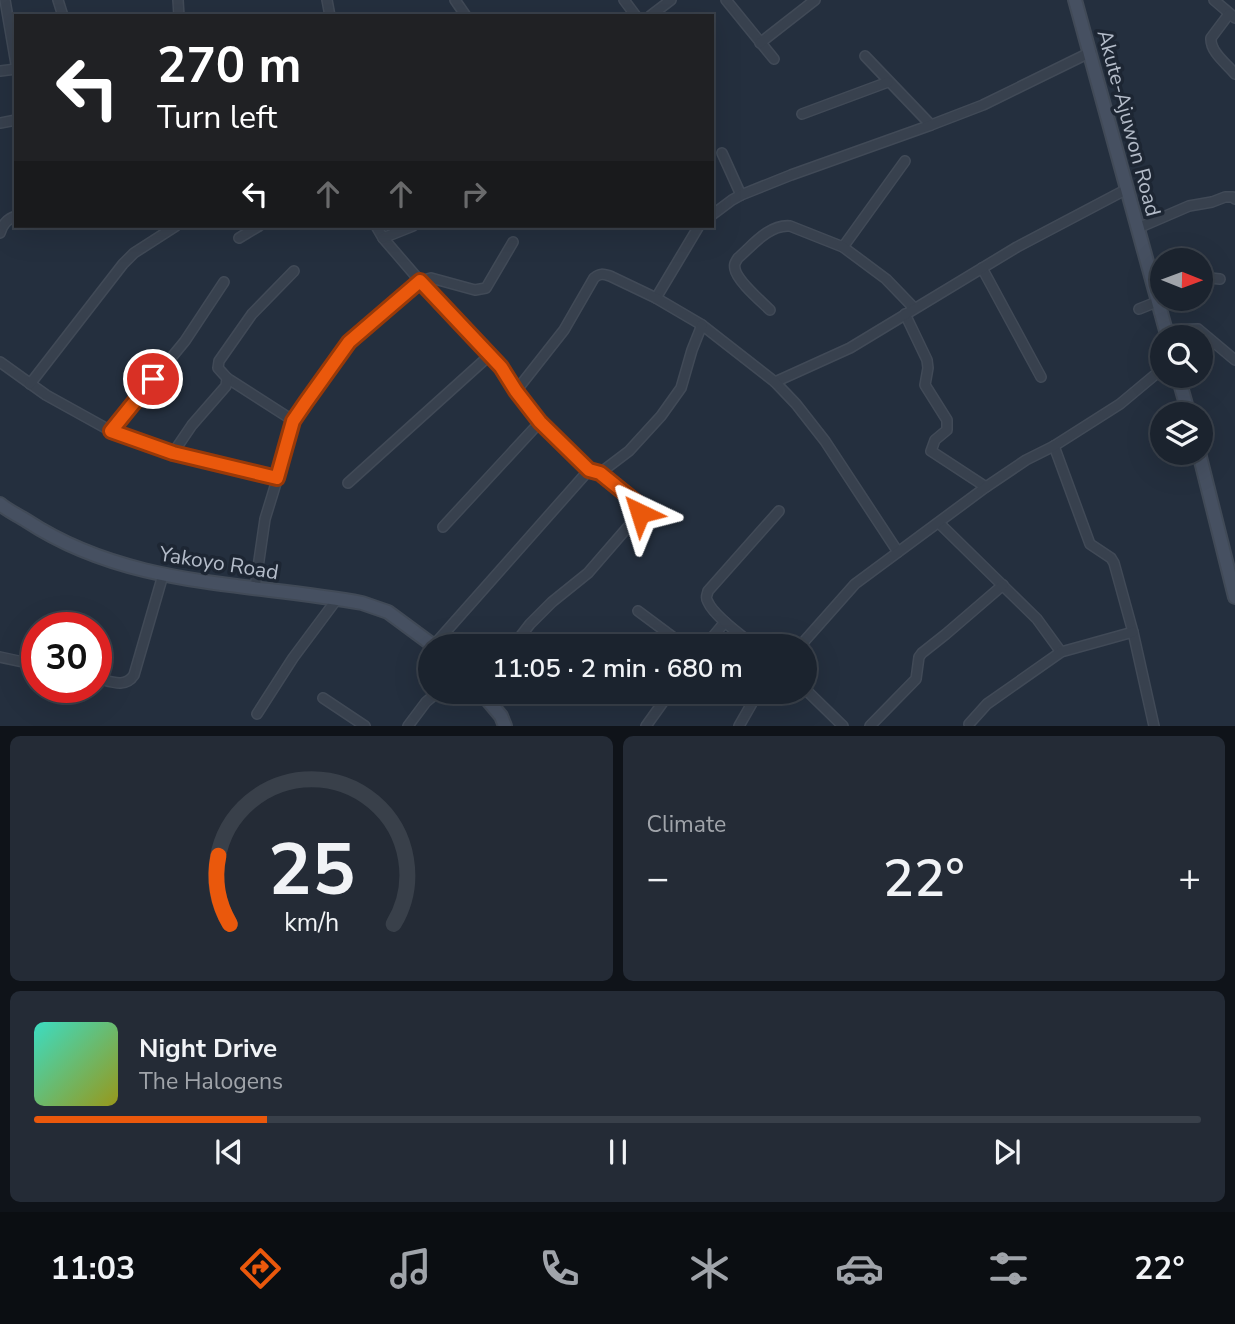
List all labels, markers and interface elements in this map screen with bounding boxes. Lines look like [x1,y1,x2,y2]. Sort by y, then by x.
street label: Akute-Ajuwon Road [1091,27,1167,219]
text: 270 m [157,32,301,99]
icon: left [42,42,133,133]
text: Turn left [157,96,277,139]
icon: left [236,175,274,213]
icon: ahead [309,175,347,213]
icon: ahead [382,175,420,213]
icon: right [455,175,493,213]
north arrow [1150,248,1213,312]
map controls [1150,248,1213,465]
button: search [1150,325,1213,388]
pin [123,349,183,409]
icon: arrive [134,360,172,398]
button: layers [1150,402,1213,465]
position arrow [603,476,677,550]
street label: Yakoyo Road [156,540,281,586]
speed limit sign: 30 [21,612,112,703]
text: 11:05 · 2 min · 680 m [492,651,743,686]
text: Climate [647,809,726,840]
text: 25 [268,821,355,921]
text: 22° [883,843,965,914]
text: − [647,853,669,904]
text: + [1178,853,1201,904]
text: km/h [284,906,339,940]
text: Night Drive [139,1031,277,1066]
text: The Halogens [139,1066,283,1097]
icon: previous [210,1133,248,1171]
icon: pause [599,1133,637,1171]
icon: next [988,1133,1026,1171]
icon: directions [236,1244,285,1293]
icon: music [386,1244,435,1293]
icon: phone [535,1244,584,1293]
icon: climate [685,1244,734,1293]
icon: car [835,1244,884,1293]
icon: filters [984,1244,1033,1293]
text: 11:03 [50,1247,135,1290]
text: 22° [1134,1247,1185,1290]

